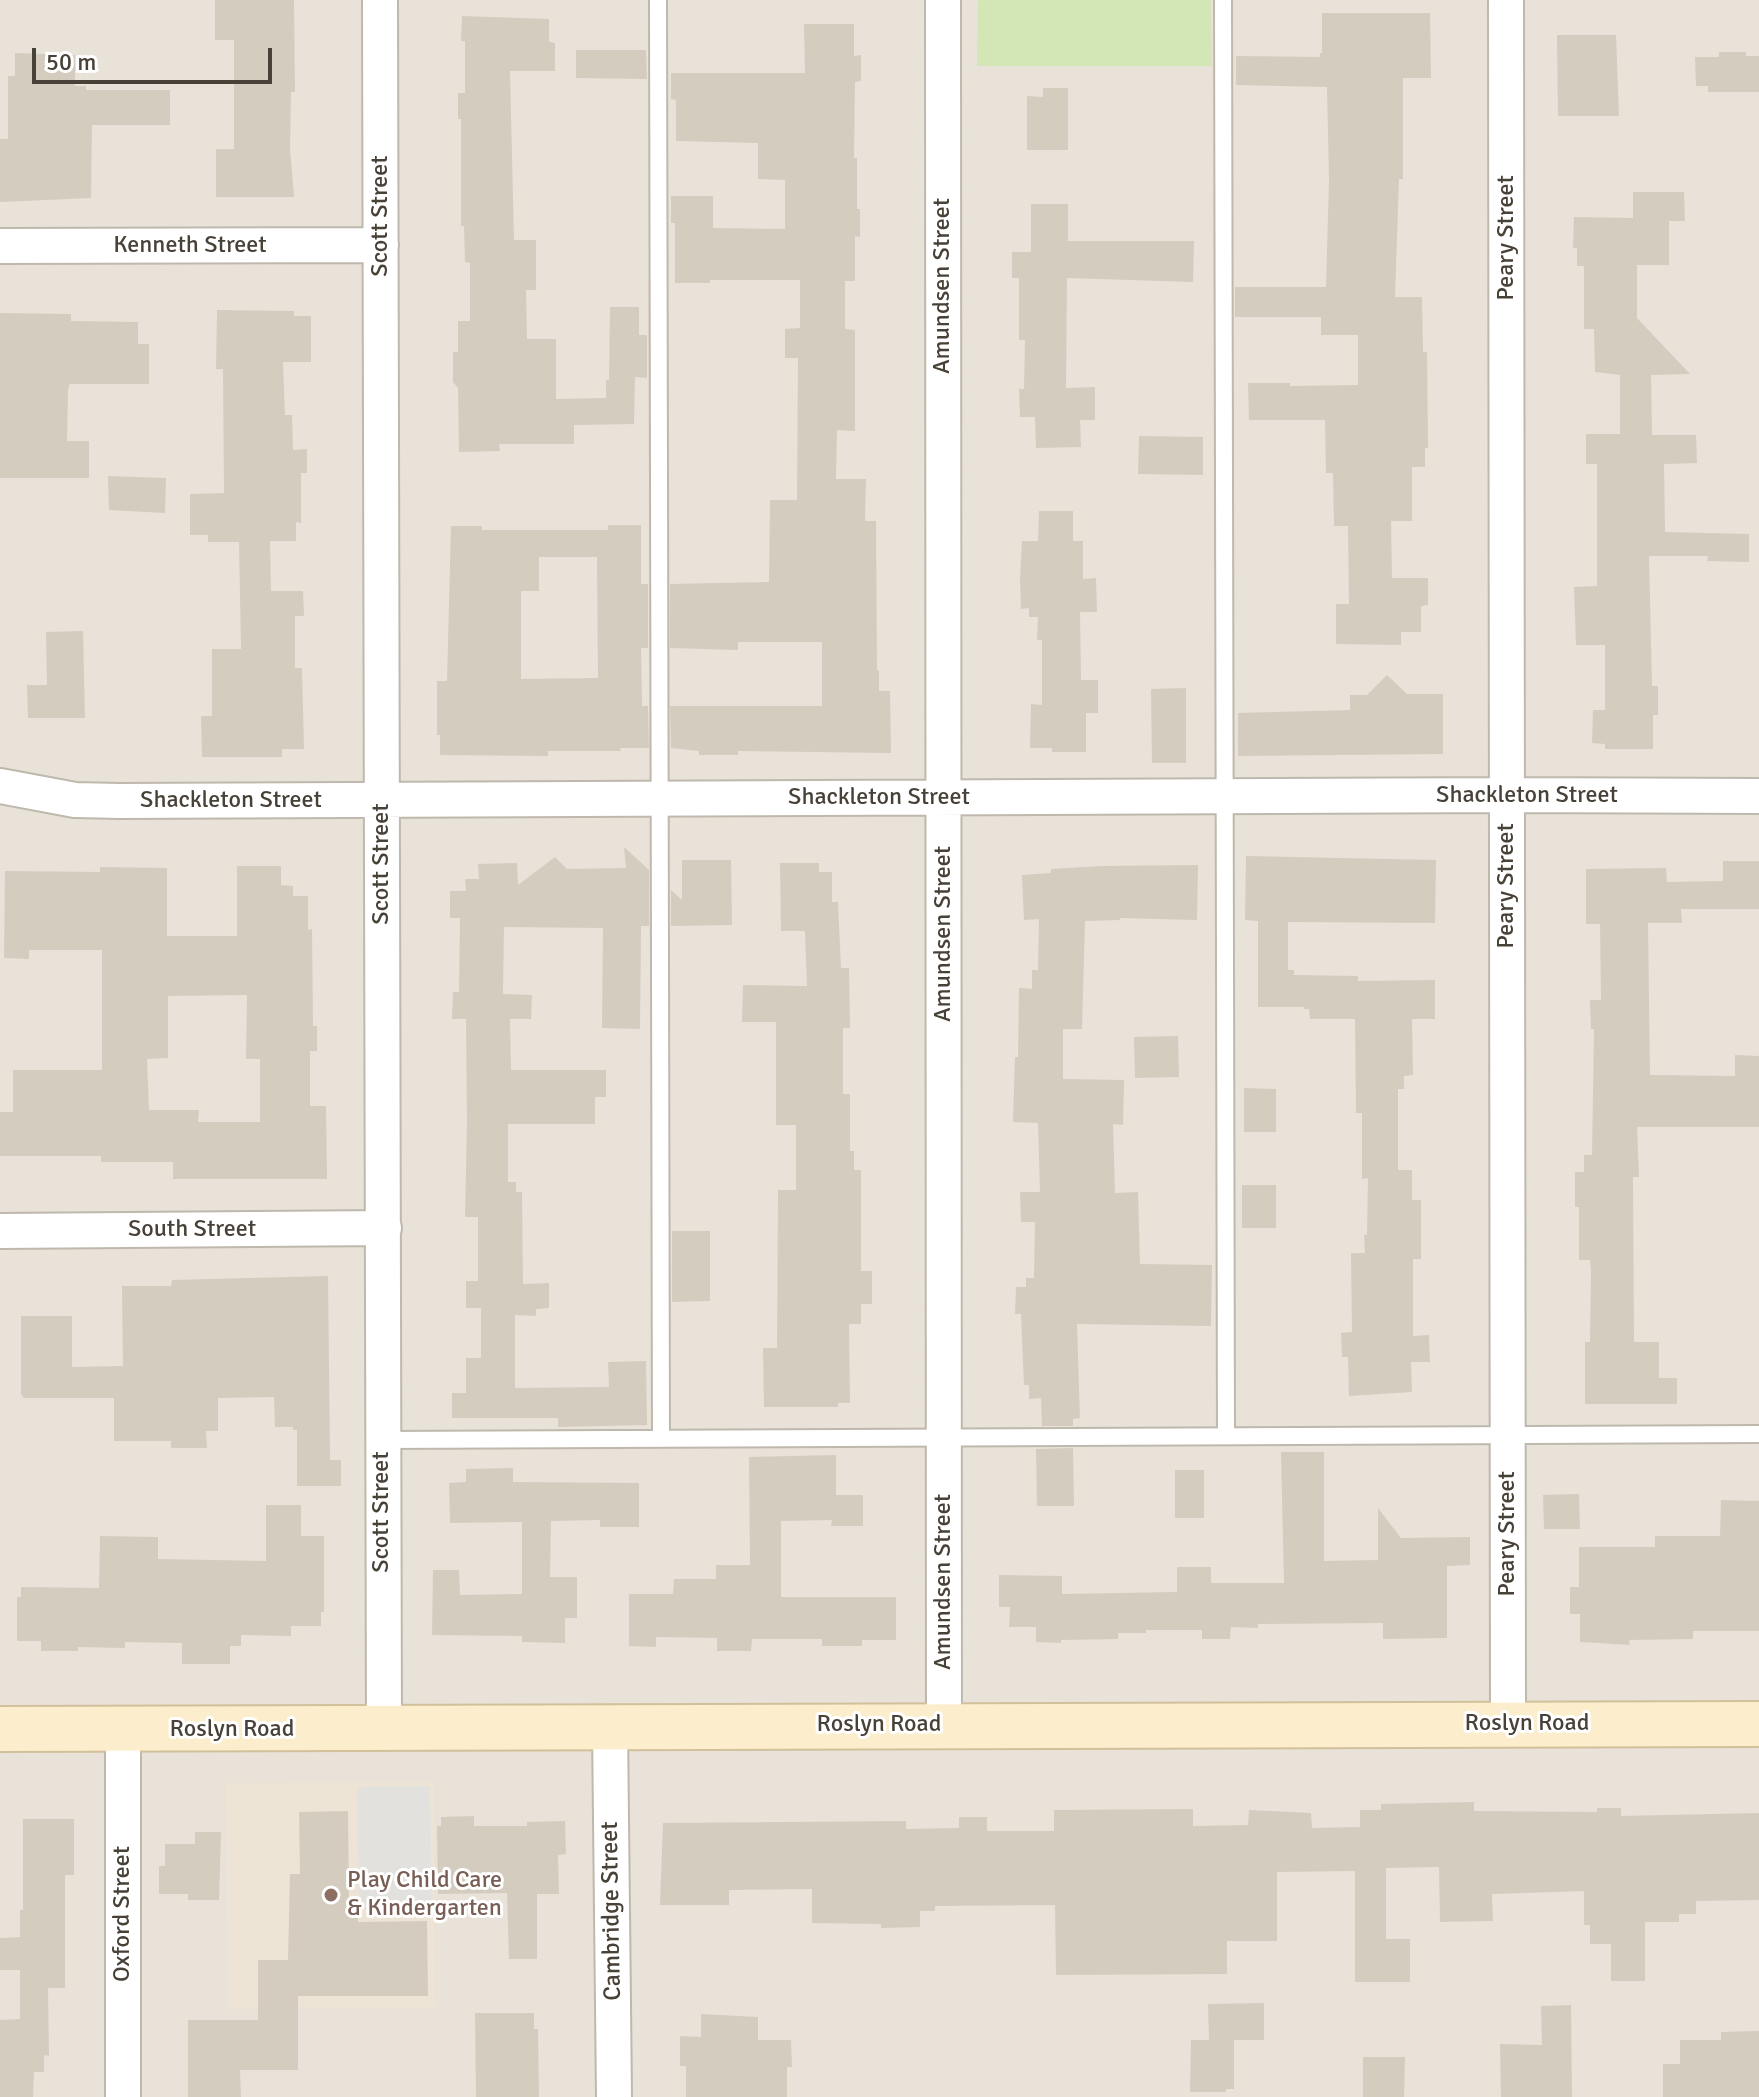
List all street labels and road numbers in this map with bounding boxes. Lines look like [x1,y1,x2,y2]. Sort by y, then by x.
street label: Scott Street [367,155,395,277]
street label: Peary Street [1493,175,1521,301]
street label: Amundsen Street [929,198,957,374]
street label: Kenneth Street [113,232,267,260]
street label: Shackleton Street [1436,782,1618,810]
street label: Shackleton Street [788,784,970,812]
street label: Shackleton Street [140,787,322,815]
street label: Scott Street [368,803,396,925]
street label: Peary Street [1493,823,1521,949]
street label: Amundsen Street [930,846,958,1022]
street label: South Street [128,1216,256,1244]
street label: Scott Street [368,1451,396,1573]
street label: Peary Street [1494,1471,1522,1597]
street label: Amundsen Street [930,1494,958,1670]
street label: Roslyn Road [1465,1710,1589,1738]
street label: Roslyn Road [817,1711,941,1739]
street label: Roslyn Road [170,1716,294,1744]
street label: Cambridge Street [596,1821,628,2001]
street label: Oxford Street [109,1846,137,1982]

